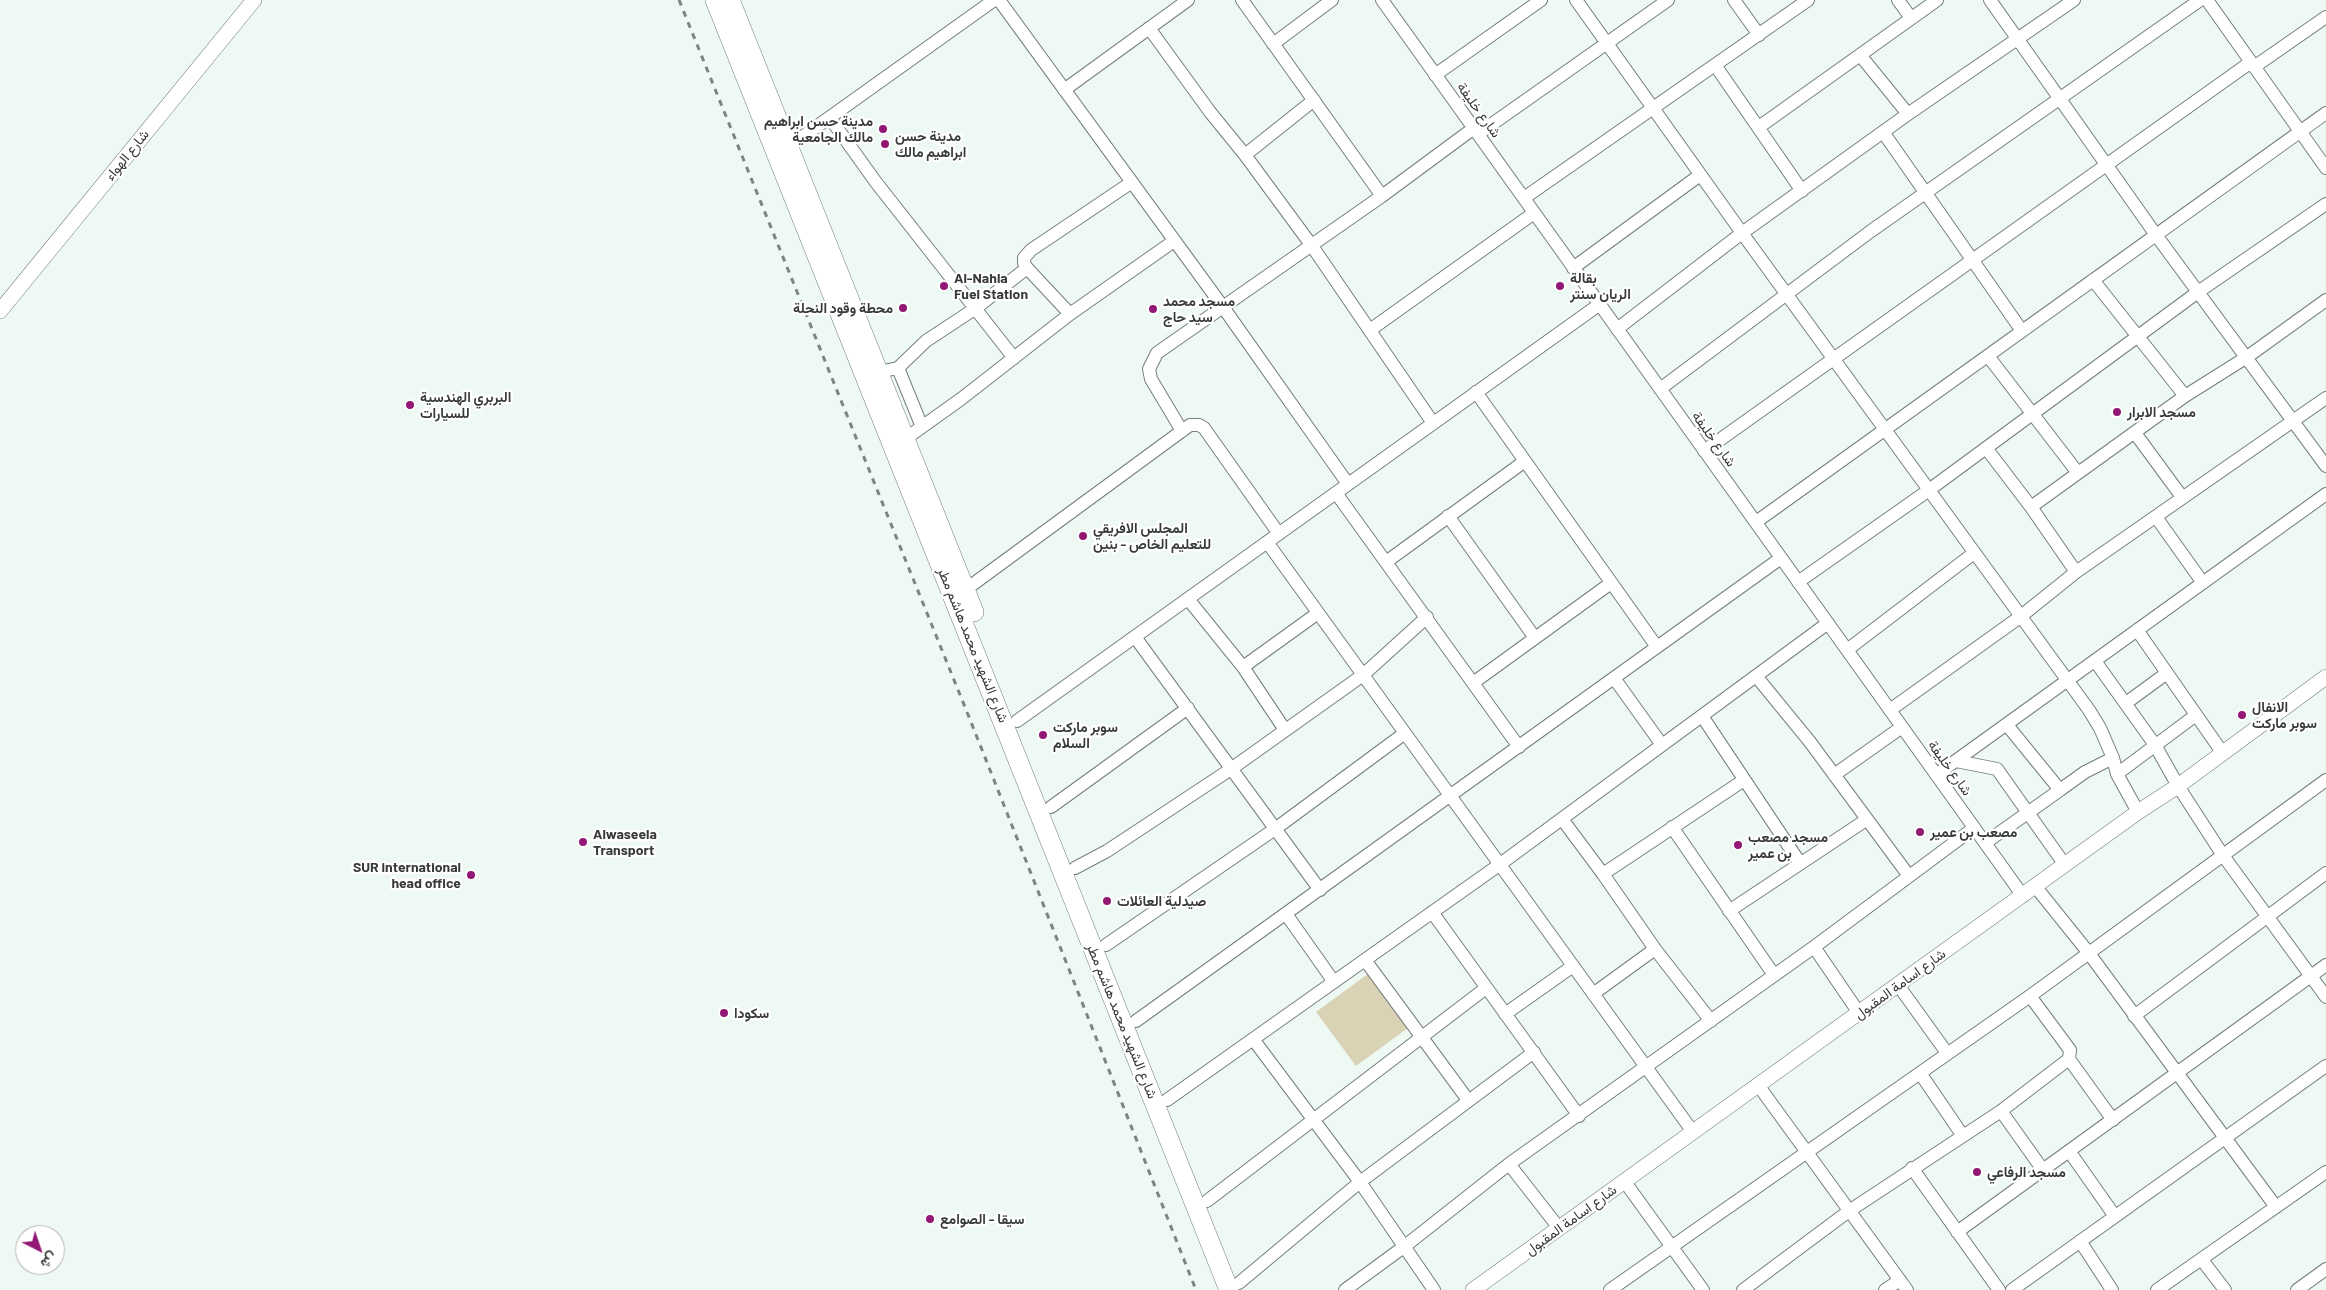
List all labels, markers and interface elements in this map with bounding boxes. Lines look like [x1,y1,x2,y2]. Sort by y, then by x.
street label: شارع خليفة [1453,79,1505,141]
place label: مدينة حسن ابراهيم مالك الجامعية [764,113,873,146]
marker: مدينة حسن ابراهيم مالك الجامعية [877,123,889,135]
street label: شارع الهواء [101,126,153,184]
place label: مدينة حسن ابراهيم مالك [895,128,966,160]
marker: مدينة حسن ابراهيم مالك [879,138,891,150]
place label: Al-Nahla Fuel Station [954,270,1028,302]
place label: بقالة الريان سنتر [1570,270,1631,302]
marker: Al-Nahla Fuel Station [938,280,950,292]
marker: بقالة الريان سنتر [1554,280,1566,292]
place label: مسجد محمد سيد حاج [1163,293,1235,326]
place label: محطة وقود النحلة [793,300,893,316]
marker: محطة وقود النحلة [897,302,909,314]
marker: مسجد محمد سيد حاج [1147,303,1159,315]
place label: البربري الهندسية للسيارات [420,389,511,422]
marker: البربري الهندسية للسيارات [404,399,416,411]
place label: مسجد الابرار [2127,404,2196,420]
marker: مسجد الابرار [2111,406,2123,418]
street label: شارع خليفة [1688,408,1740,470]
place label: المجلس الافريقي للتعليم الخاص - بنين [1093,520,1211,552]
marker: المجلس الافريقي للتعليم الخاص - بنين [1077,530,1089,542]
street label: شارع الشهيد محمد هاشم مطر [934,565,1012,725]
place label: الانفال سوبر ماركت [2252,699,2317,732]
marker: الانفال سوبر ماركت [2236,709,2248,721]
place label: سوبر ماركت السلام [1053,719,1118,752]
marker: سوبر ماركت السلام [1037,729,1049,741]
street label: شارع خليفة [1924,737,1976,799]
place label: مصعب بن عمير [1930,824,2017,840]
place label: Alwaseela Transport [593,826,657,859]
marker: مصعب بن عمير [1914,826,1926,838]
place label: مسجد مصعب بن عمير [1748,829,1828,862]
marker: Alwaseela Transport [577,836,589,848]
marker: مسجد مصعب بن عمير [1732,839,1744,851]
place label: SUR international head office [353,859,461,892]
marker: SUR international head office [465,869,477,881]
place label: صيدلية العائلات [1117,893,1206,909]
marker: صيدلية العائلات [1101,895,1113,907]
street label: شارع الشهيد محمد هاشم مطر [1083,941,1161,1101]
street label: شارع اسامة المقبول [1851,945,1949,1023]
place label: سكودا [734,1005,769,1021]
marker: سكودا [718,1007,730,1019]
place label: مسجد الرفاعي [1987,1164,2066,1180]
marker: مسجد الرفاعي [1971,1166,1983,1178]
street label: شارع اسامة المقبول [1522,1181,1620,1259]
place label: سيقا - الصوامع [940,1211,1024,1227]
marker: سيقا - الصوامع [924,1213,936,1225]
north arrow [15,1225,65,1275]
text: ش [38,1249,61,1273]

